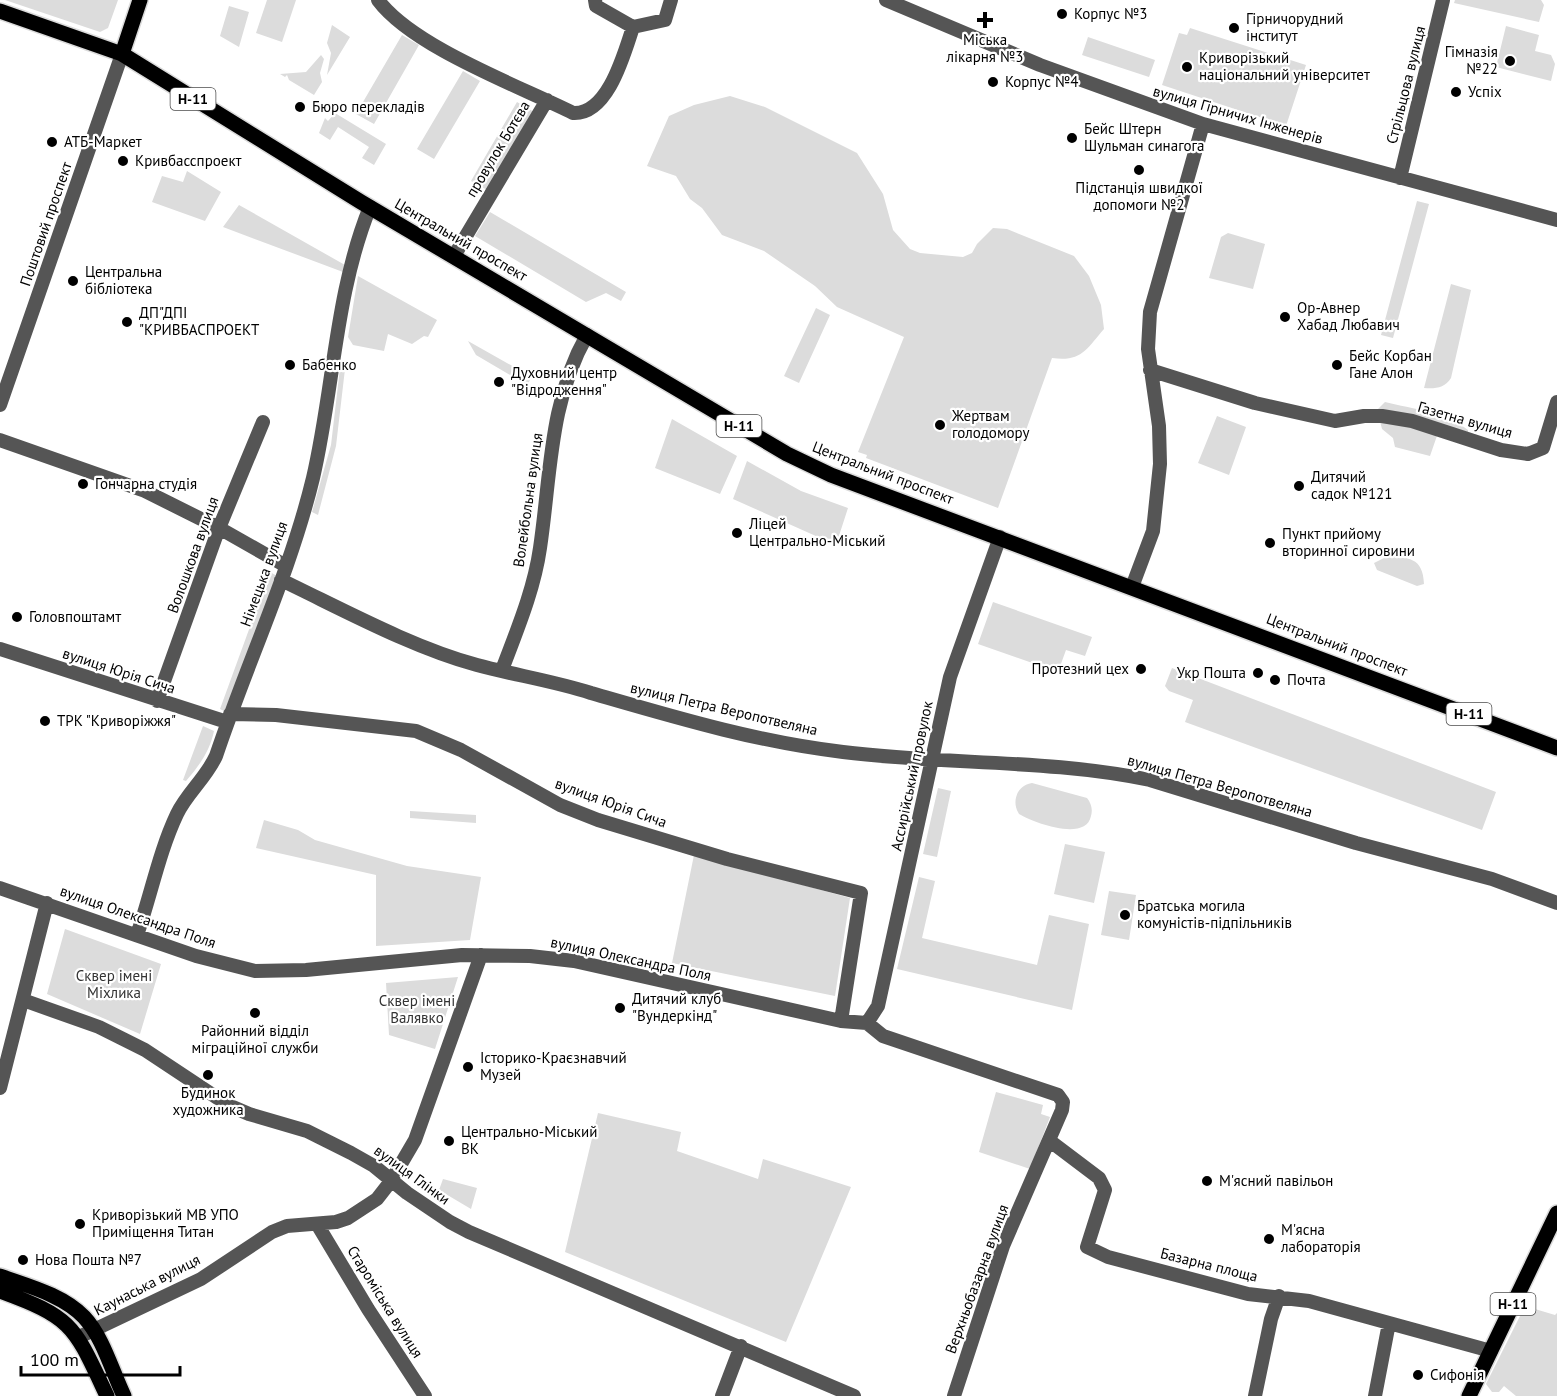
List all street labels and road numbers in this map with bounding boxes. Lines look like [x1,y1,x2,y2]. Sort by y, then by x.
street label: Стрільцова вулиця [1382,24,1429,146]
street label: вулиця Гірничих Інженерів [1151,81,1325,148]
road number: Н-11 [170,88,216,110]
street label: провулок Ботєва [461,97,534,200]
street label: Поштовий проспект [15,159,76,289]
street label: Центральний проспект [392,194,531,285]
street label: Газетна вулиця [1416,397,1515,442]
road number: Н-11 [716,415,762,437]
street label: Волейбольна вулиця [509,432,546,568]
street label: Центральний проспект [810,437,957,508]
street label: Волошкова вулиця [163,494,222,616]
street label: Німецька вулиця [236,519,291,629]
street label: Центральний проспект [1264,609,1411,680]
street label: вулиця Юрія Сича [60,643,178,698]
street label: вулиця Петра Веропотвеляна [629,678,820,739]
street label: Ассирійський провулок [886,698,937,853]
road number: Н-11 [1446,703,1492,725]
street label: вулиця Петра Веропотвеляна [1125,750,1315,821]
street label: вулиця Юрія Сича [553,773,670,832]
street label: вулиця Олександра Поля [58,881,219,952]
street label: вулиця Олександра Поля [549,932,713,985]
street label: вулиця Глінки [371,1141,454,1209]
street label: Верхньобазарна вулиця [941,1202,1012,1356]
street label: Староміська вулиця [343,1242,428,1361]
street label: Базарна площа [1158,1243,1260,1286]
street label: Каунаська вулиця [90,1250,203,1320]
road number: Н-11 [1490,1293,1536,1315]

